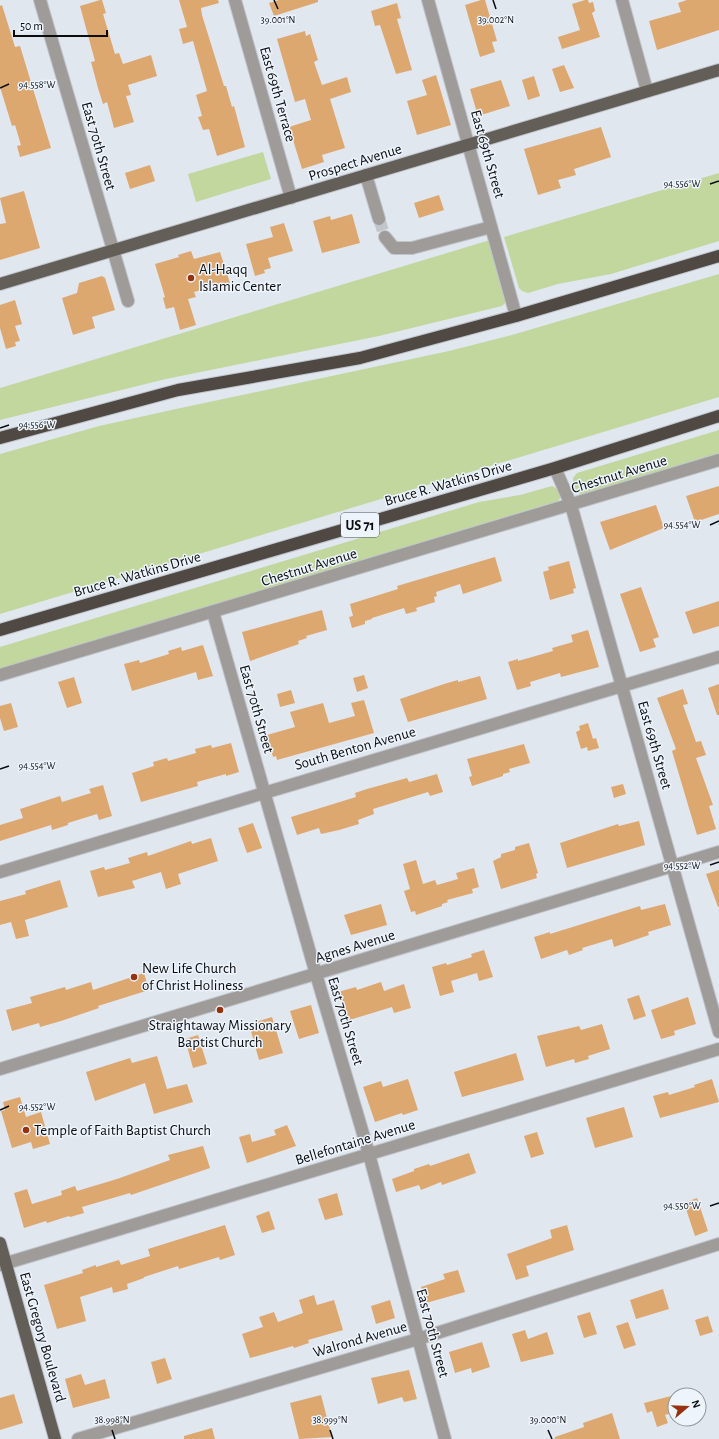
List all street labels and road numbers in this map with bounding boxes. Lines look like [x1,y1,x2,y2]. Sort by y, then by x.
street label: East 69th Terrace [257,45,298,144]
street label: East 70th Street [79,100,118,192]
street label: East 69th Street [468,108,507,200]
street label: Prospect Avenue [307,141,404,184]
street label: Chestnut Avenue [570,453,669,496]
street label: Bruce R. Watkins Drive [383,458,513,509]
road number: US 71 [341,513,379,537]
street label: Chestnut Avenue [260,546,359,589]
street label: Bruce R. Watkins Drive [72,549,202,600]
street label: East 70th Street [237,663,276,755]
street label: East 69th Street [635,699,674,791]
street label: South Benton Avenue [293,724,417,773]
street label: Agnes Avenue [314,927,397,966]
street label: East 70th Street [325,975,366,1067]
street label: Bellefontaine Avenue [293,1117,417,1168]
street label: East Gregory Boulevard [17,1270,68,1404]
street label: East 70th Street [413,1287,452,1379]
street label: Walrond Avenue [311,1319,409,1360]

